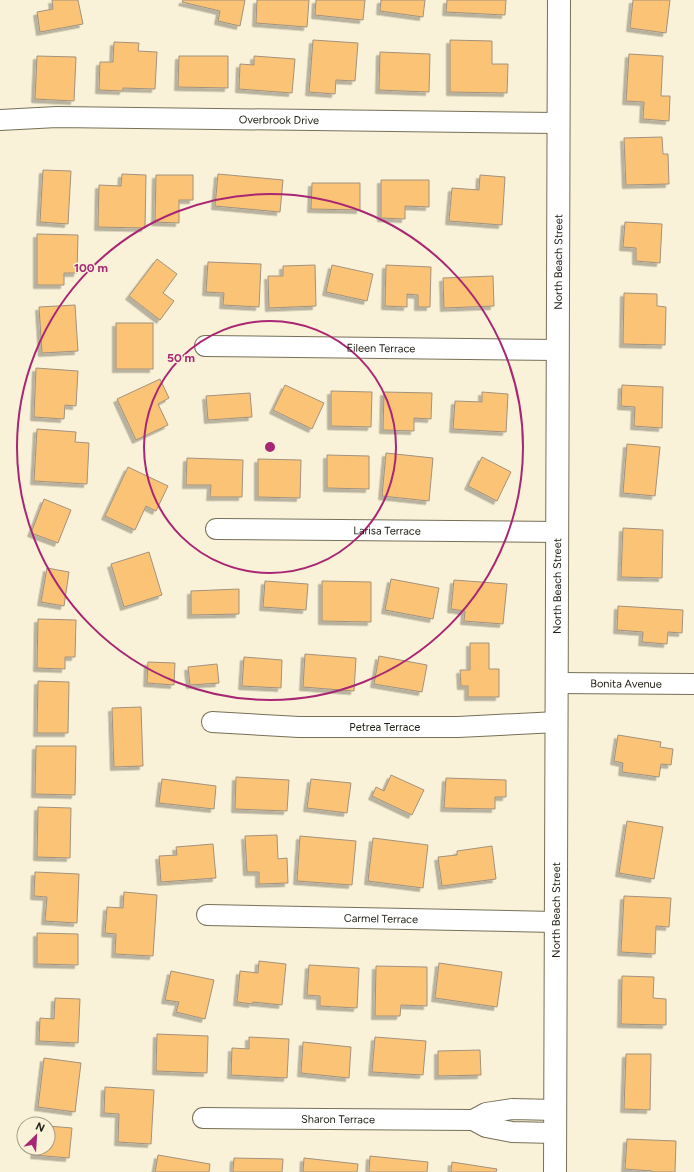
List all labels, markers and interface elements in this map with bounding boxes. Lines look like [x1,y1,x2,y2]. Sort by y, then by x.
street label: Overbrook Drive [239,113,319,127]
street label: North Beach Street [552,214,565,310]
text: 100 m [74,261,108,275]
street label: Eileen Terrace [346,342,415,355]
text: 50 m [167,351,195,365]
centre of rings [263,440,277,454]
street label: Larisa Terrace [353,524,421,538]
street label: North Beach Street [551,538,564,634]
street label: Bonita Avenue [590,677,662,691]
street label: Petrea Terrace [349,721,420,734]
street label: North Beach Street [550,862,563,958]
street label: Carmel Terrace [344,912,418,926]
street label: Sharon Terrace [301,1113,375,1126]
north arrow [16,1116,56,1156]
text: N [33,1120,47,1135]

